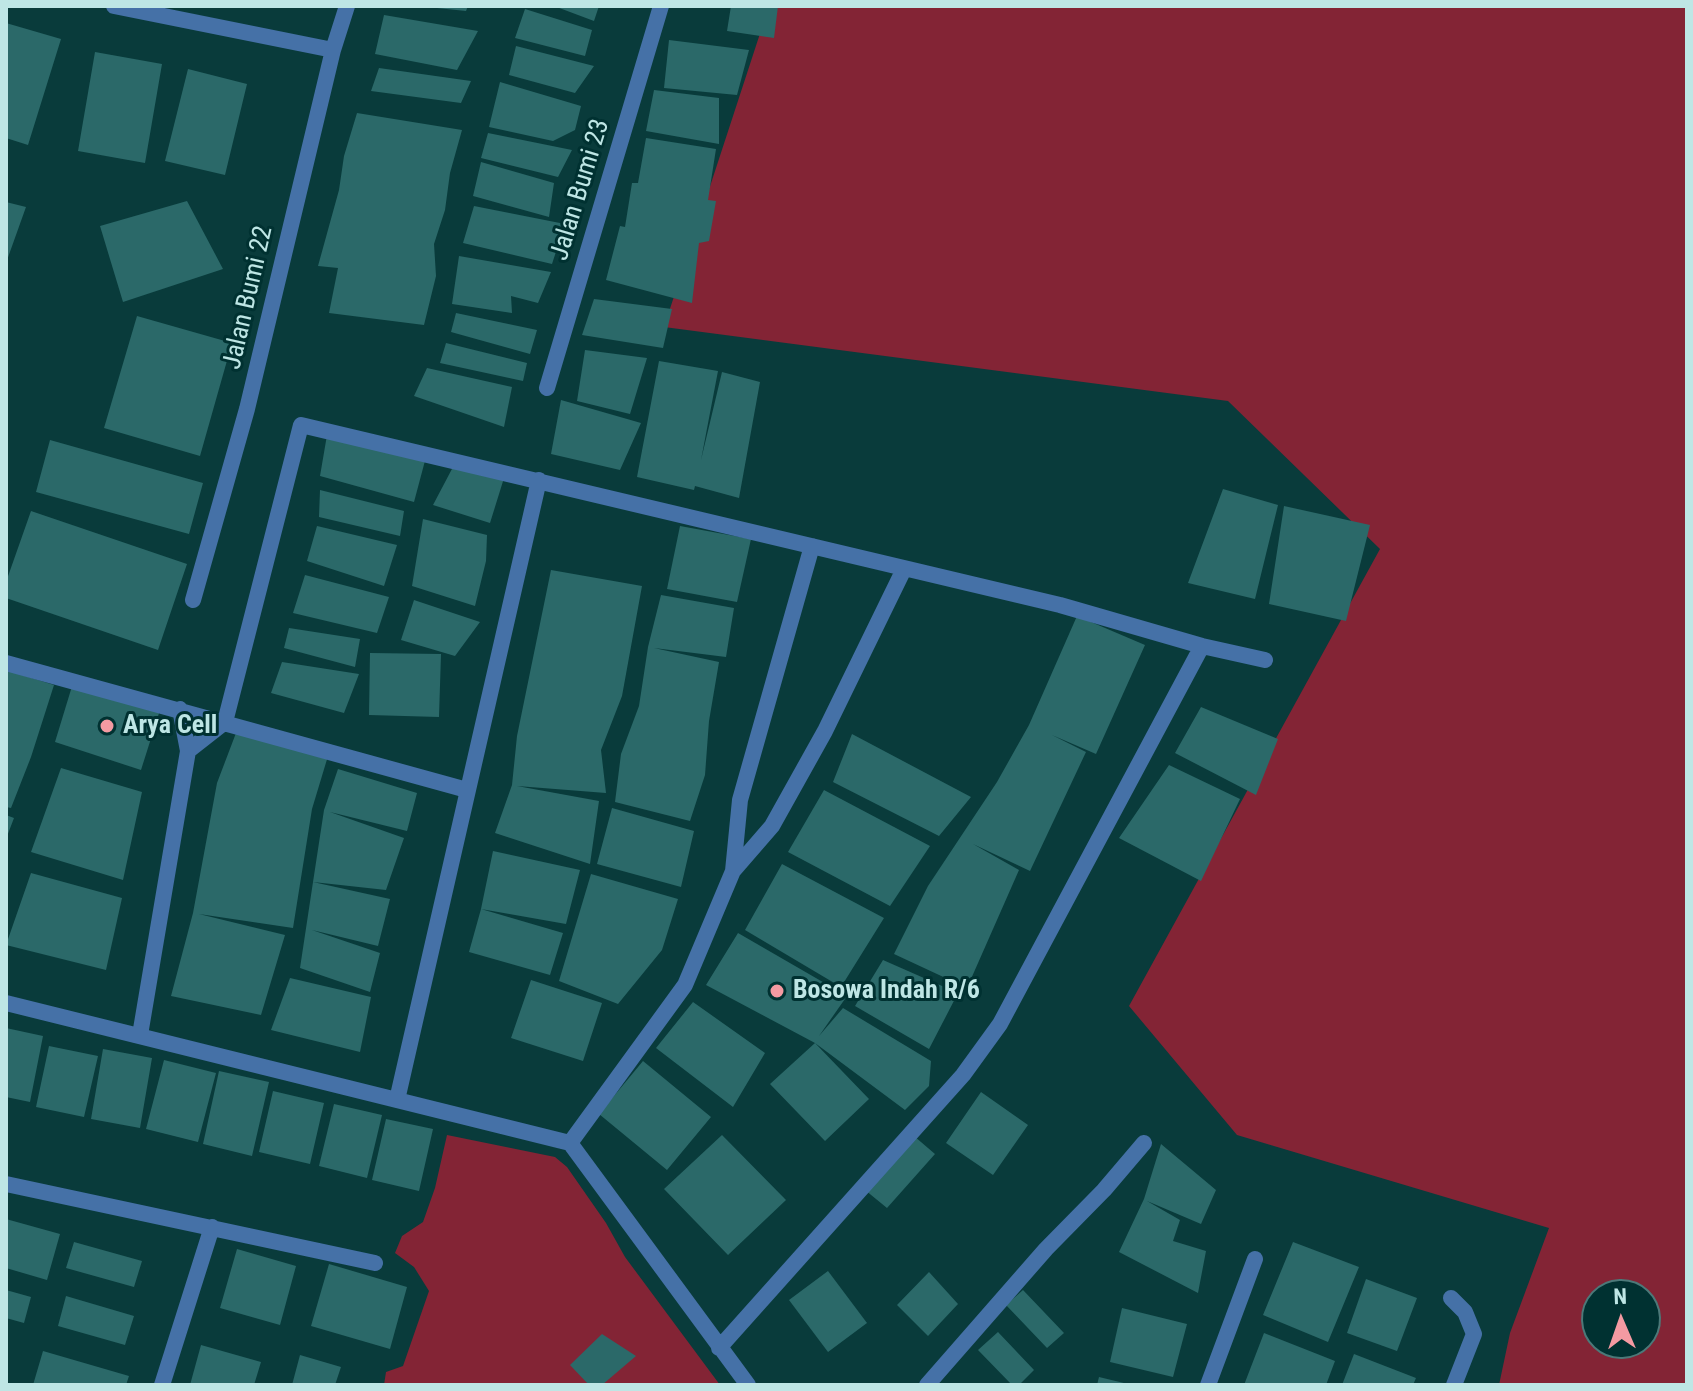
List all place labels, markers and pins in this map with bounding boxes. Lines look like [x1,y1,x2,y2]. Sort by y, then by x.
place label: Arya Cell [123,710,217,742]
marker: Arya Cell [98,717,116,735]
place label: Bosowa Indah R/6 [793,975,980,1007]
marker: Bosowa Indah R/6 [768,982,786,1000]

